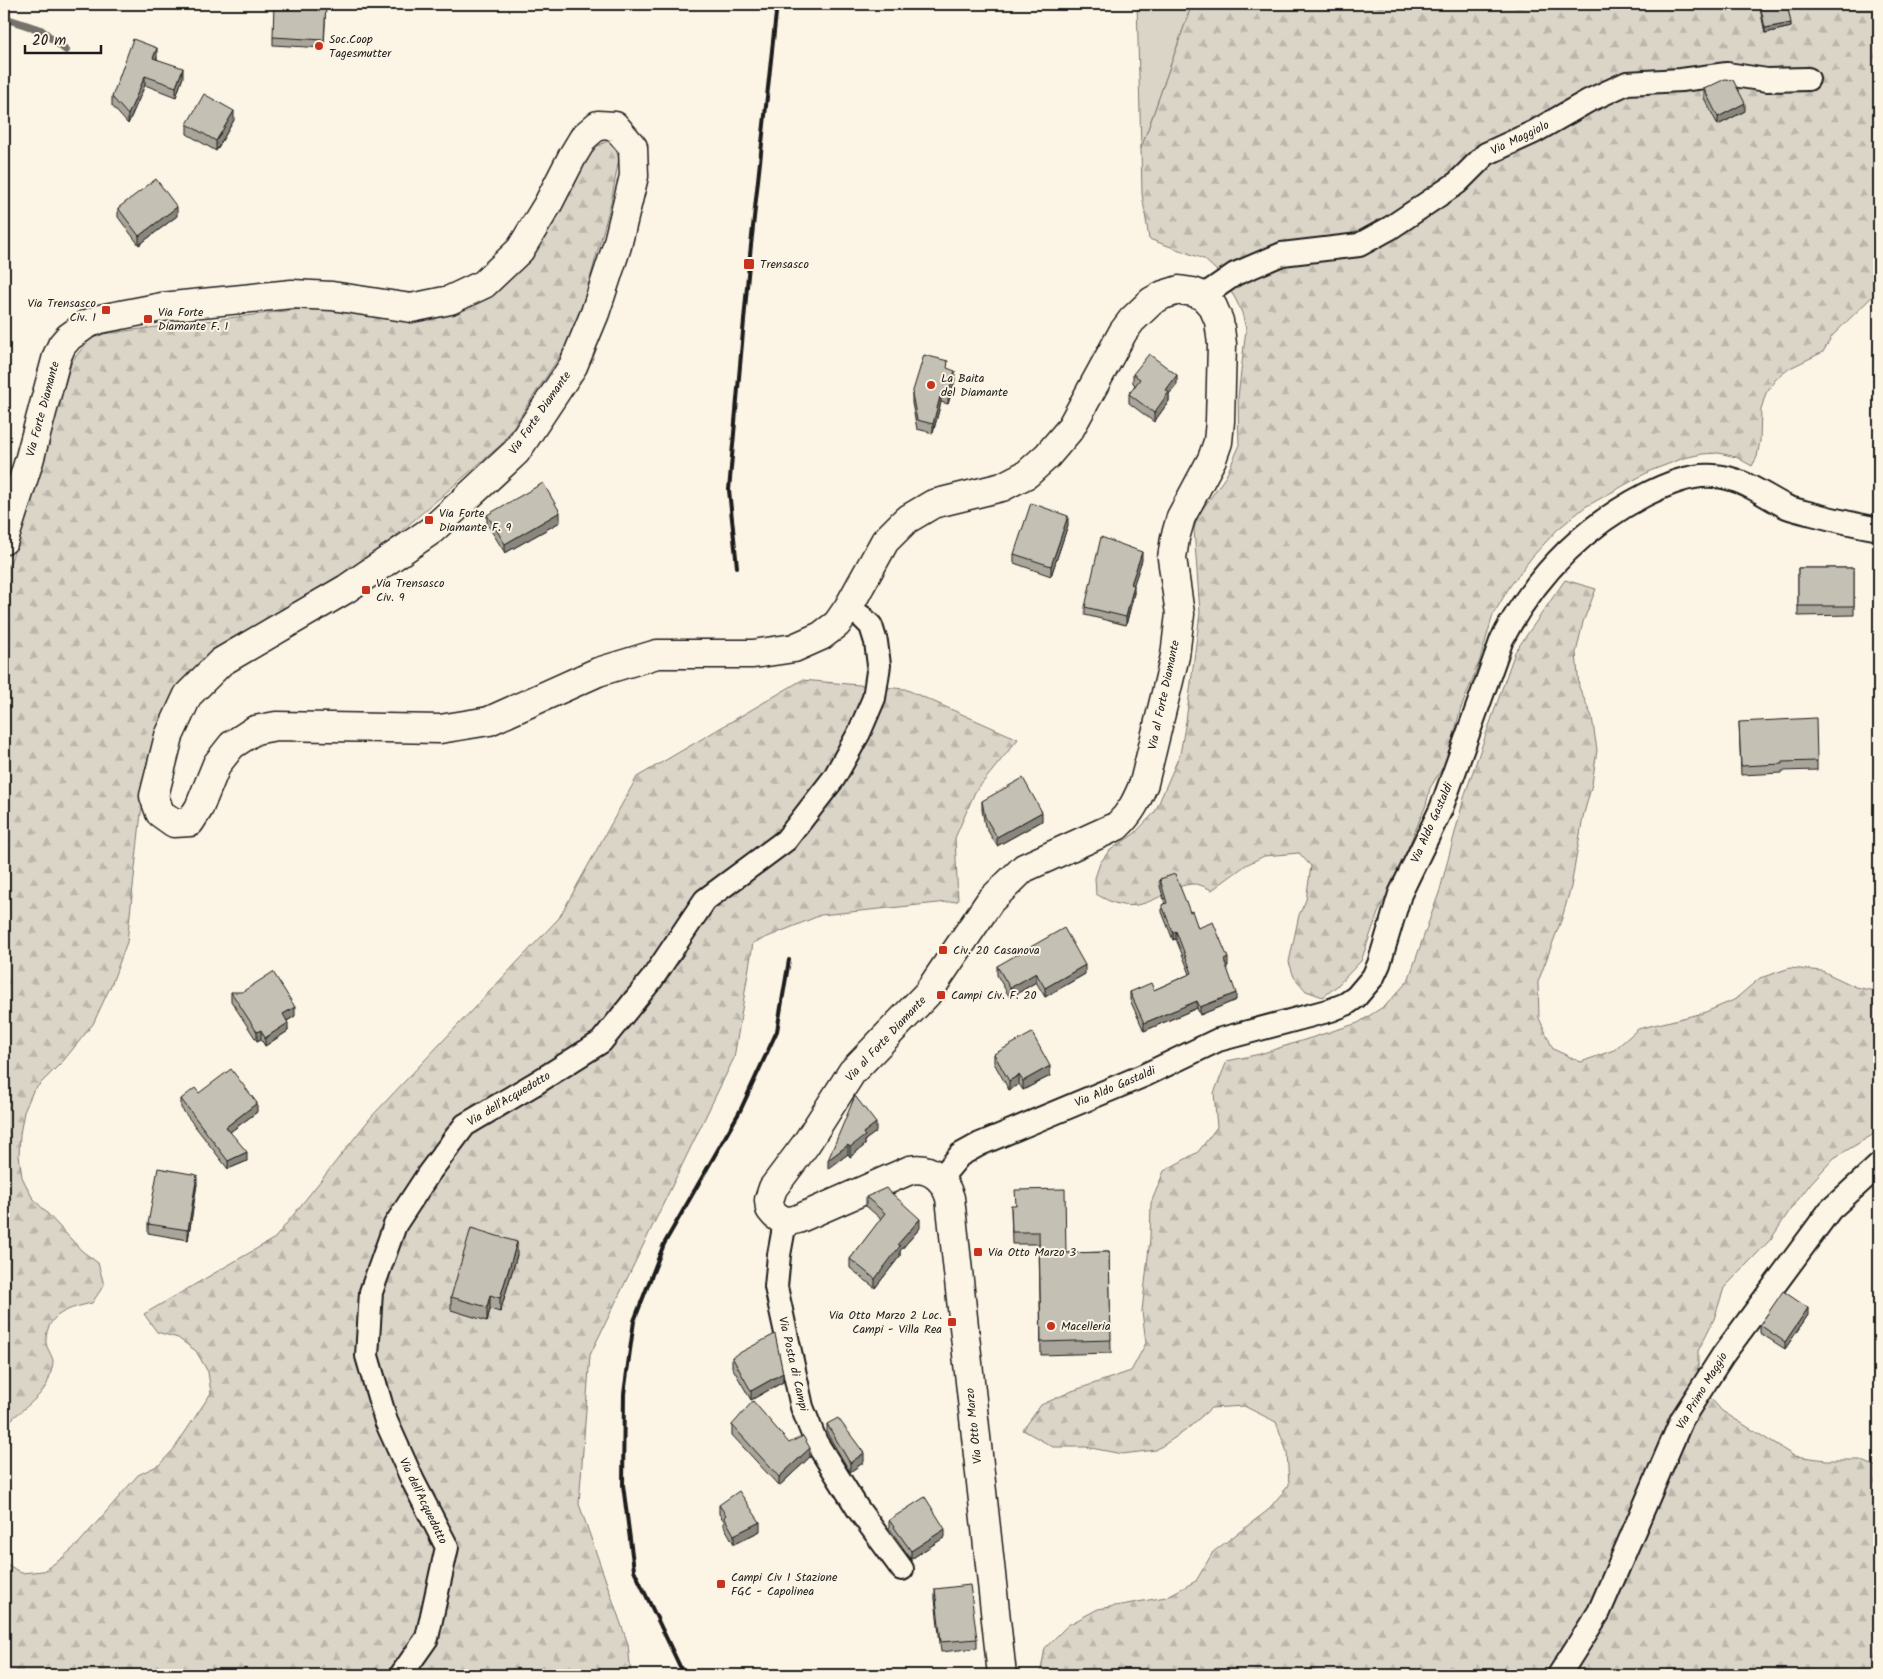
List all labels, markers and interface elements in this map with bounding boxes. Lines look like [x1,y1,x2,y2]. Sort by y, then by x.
scale bar [25,22,101,54]
text: 20 m [32,29,66,53]
place label: Soc.Coop Tagesmutter [329,30,392,63]
marker: Soc.Coop Tagesmutter [313,40,325,52]
street label: Via Maggiolo [1488,116,1552,160]
place label: Trensasco [760,255,809,274]
marker: Trensasco [742,257,756,271]
place label: Via Trensasco Civ. 1 [28,294,96,327]
place label: Via Forte Diamante F. 1 [158,303,229,336]
marker: Via Trensasco Civ. 1 [100,304,112,316]
marker: Via Forte Diamante F. 1 [142,313,154,325]
street label: Via Forte Diamante [21,359,65,459]
street label: Via Forte Diamante [504,367,576,459]
place label: La Baita del Diamante [941,369,1009,402]
marker: La Baita del Diamante [925,379,937,391]
place label: Via Forte Diamante F. 9 [439,504,512,537]
marker: Via Forte Diamante F. 9 [423,514,435,526]
place label: Via Trensasco Civ. 9 [376,574,445,607]
marker: Via Trensasco Civ. 9 [360,584,372,596]
street label: Via al Forte Diamante [1143,638,1185,751]
street label: Via Aldo Gastaldi [1406,779,1459,866]
place label: Civ. 20 Casanova [953,941,1040,960]
marker: Civ. 20 Casanova [937,944,949,956]
place label: Campi Civ. F. 20 [951,986,1036,1005]
marker: Campi Civ. F. 20 [935,989,947,1001]
street label: Via al Forte Diamante [841,991,931,1086]
street label: Via Aldo Gastaldi [1072,1061,1159,1113]
street label: Via dell'Acquedotto [464,1067,554,1131]
place label: Via Otto Marzo 3 [988,1243,1076,1262]
marker: Via Otto Marzo 3 [972,1246,984,1258]
place label: Via Otto Marzo 2 Loc. Campi - Villa Rea [829,1306,942,1339]
street label: Via Posta di Campi [773,1315,813,1414]
marker: Via Otto Marzo 2 Loc. Campi - Villa Rea [946,1316,958,1328]
place label: Macelleria [1061,1317,1111,1336]
marker: Macelleria [1045,1320,1057,1332]
street label: Via Primo Maggio [1671,1349,1733,1433]
street label: Via Otto Marzo [961,1387,987,1465]
street label: Via dell'Acquedotto [394,1454,452,1548]
place label: Campi Civ 1 Stazione FGC - Capolinea [731,1568,838,1601]
marker: Campi Civ 1 Stazione FGC - Capolinea [715,1578,727,1590]

